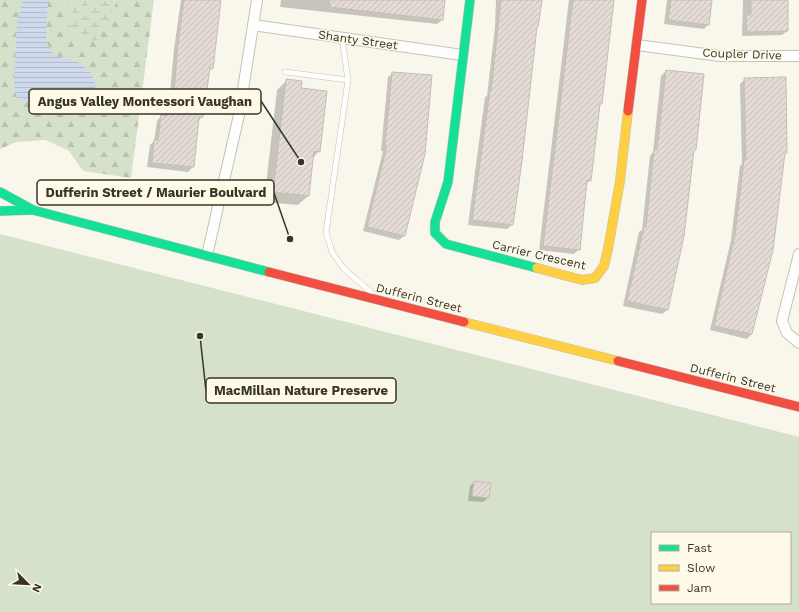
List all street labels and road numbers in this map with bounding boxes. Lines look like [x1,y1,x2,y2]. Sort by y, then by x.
street label: Shanty Street [317,27,399,53]
street label: Coupler Drive [702,46,782,62]
street label: Carrier Crescent [491,237,587,273]
street label: Dufferin Street [375,281,463,315]
street label: Dufferin Street [689,361,777,395]

